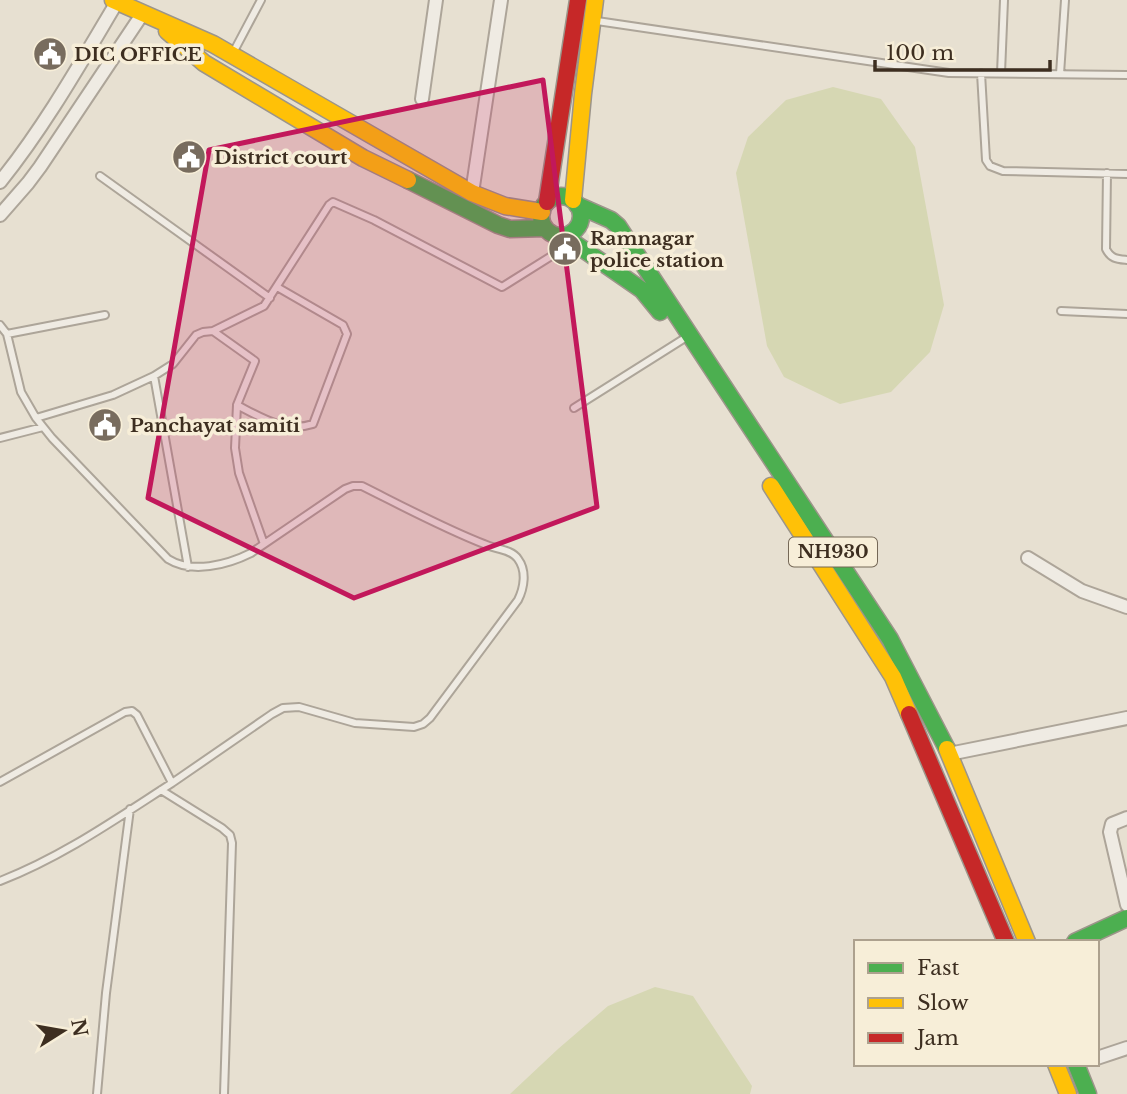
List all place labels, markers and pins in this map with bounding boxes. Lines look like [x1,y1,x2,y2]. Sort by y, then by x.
public building icon: DIC OFFICE [31,35,69,73]
place label: DIC OFFICE [74,43,202,66]
public building icon: District court [170,138,208,176]
place label: District court [214,146,348,169]
place label: Ramnagar police station [590,227,724,272]
public building icon: Ramnagar police station [546,230,584,268]
public building icon: Panchayat samiti [86,406,124,444]
place label: Panchayat samiti [130,414,300,437]

